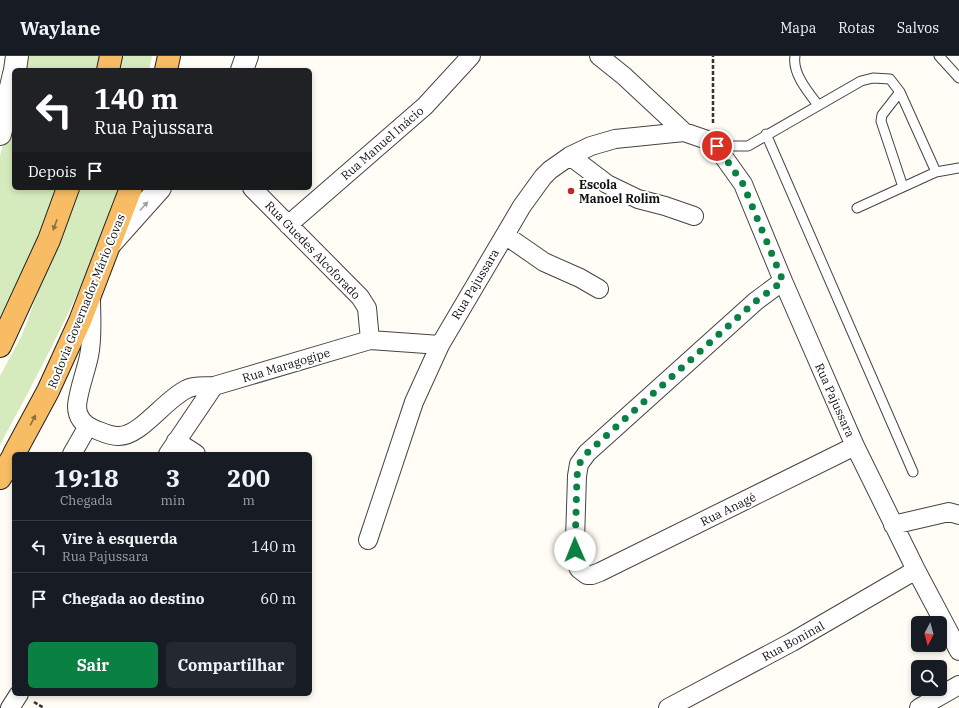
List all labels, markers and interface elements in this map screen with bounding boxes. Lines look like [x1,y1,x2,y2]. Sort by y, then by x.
text: Waylane [20,16,101,40]
text: Mapa [780,19,816,37]
text: Rotas [838,19,875,37]
text: Salvos [897,19,939,37]
text: 140 m [94,80,178,117]
icon: left [28,84,80,136]
street label: Rua Manuel Inácio [338,103,427,183]
text: Rua Pajussara [94,116,214,139]
pin [700,129,734,163]
icon: arrive [706,135,728,157]
icon: arrive [84,160,106,182]
text: Depois [28,162,76,181]
place label: Escola Manoel Rolim [579,177,661,206]
marker: Escola Manoel Rolim [566,186,576,196]
street label: Rua Guedes Alcoforado [262,198,364,302]
one-way arrow [140,200,149,211]
street label: Rodovia Governador Mário Covas [44,212,128,390]
one-way arrow [51,219,57,231]
street label: Rua Pajussara [448,246,502,322]
street label: Rua Maragogipe [240,345,332,385]
street label: Rua Pajussara [812,361,858,440]
one-way arrow [30,414,36,426]
text: 19:18 [54,462,119,494]
text: 3 [166,462,180,494]
text: 200 [227,462,270,494]
street label: Rua Anagé [698,489,758,529]
text: Chegada [60,492,113,509]
text: min [160,492,185,509]
text: m [242,492,255,509]
text: Vire à esquerda [62,529,178,548]
position arrow [554,529,596,571]
icon: left [28,536,50,558]
text: 140 m [251,537,296,556]
text: Rua Pajussara [62,548,148,565]
icon: arrive [28,588,50,610]
text: Chegada ao destino [62,589,205,608]
text: 60 m [260,589,296,608]
north arrow [911,616,947,652]
map controls [911,616,947,696]
street label: Rua Boninal [759,618,827,664]
button: Sair [28,642,158,688]
button: Compartilhar [166,642,296,688]
button: search [911,660,947,696]

